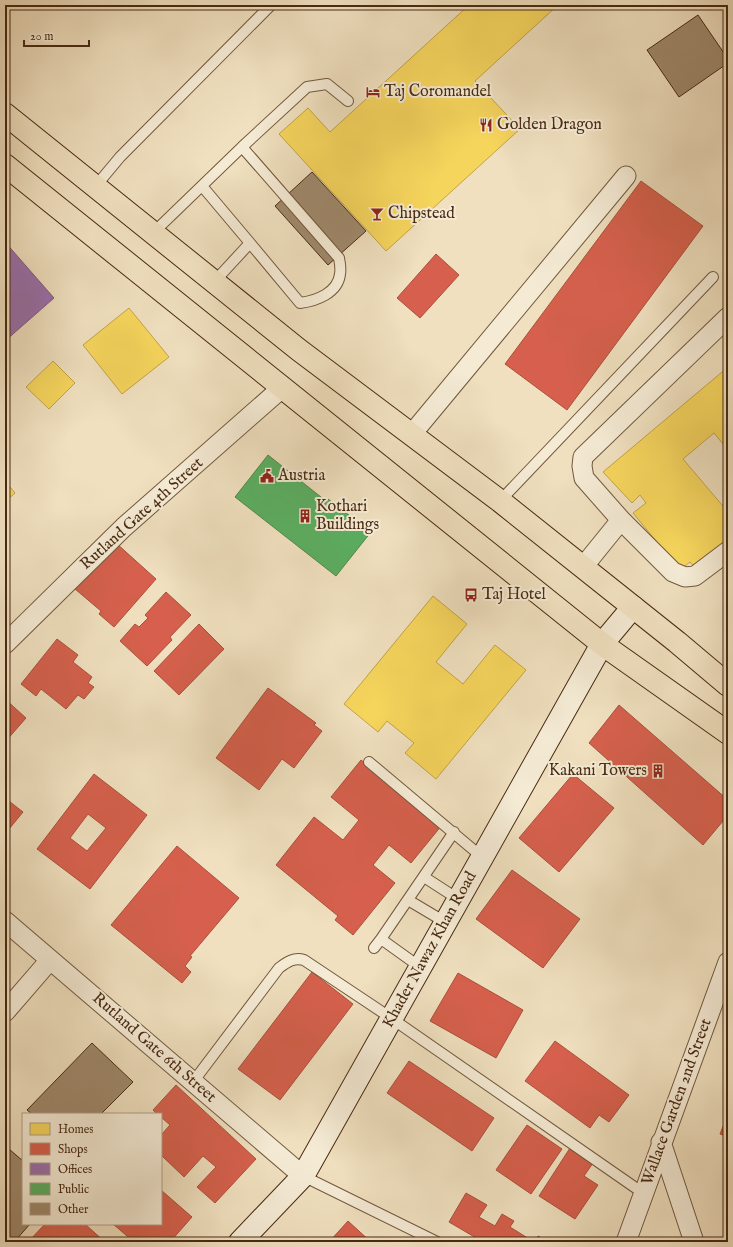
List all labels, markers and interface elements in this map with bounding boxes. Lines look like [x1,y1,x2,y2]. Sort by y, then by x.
scale bar [24,22,89,48]
text: 20 m [30,29,53,44]
place label: Taj Coromandel [384,82,492,102]
hotel icon: Taj Coromandel [365,84,381,100]
place label: Golden Dragon [497,115,602,135]
restaurant icon: Golden Dragon [478,117,494,133]
place label: Chipstead [388,204,455,224]
bar icon: Chipstead [369,206,385,222]
street label: Rutland Gate 4th Street [76,453,208,575]
place label: Austria [277,466,325,486]
public building icon: Austria [259,468,275,484]
place label: Kothari Buildings [316,497,380,535]
building icon: Kothari Buildings [297,508,313,524]
place label: Taj Hotel [482,585,547,605]
bus stop icon: Taj Hotel [463,587,479,603]
place label: Kakani Towers [549,761,647,781]
building icon: Kakani Towers [650,763,666,779]
street label: Khader Nawaz Khan Road [379,868,482,1032]
street label: Rutland Gate 6th Street [88,989,220,1108]
street label: Wallace Garden 2nd Street [638,1016,717,1188]
legend [22,1113,162,1225]
text: Homes [58,1122,94,1137]
text: Shops [58,1142,88,1158]
text: Offices [58,1162,92,1177]
text: Public [58,1182,89,1197]
text: Other [58,1202,89,1217]

